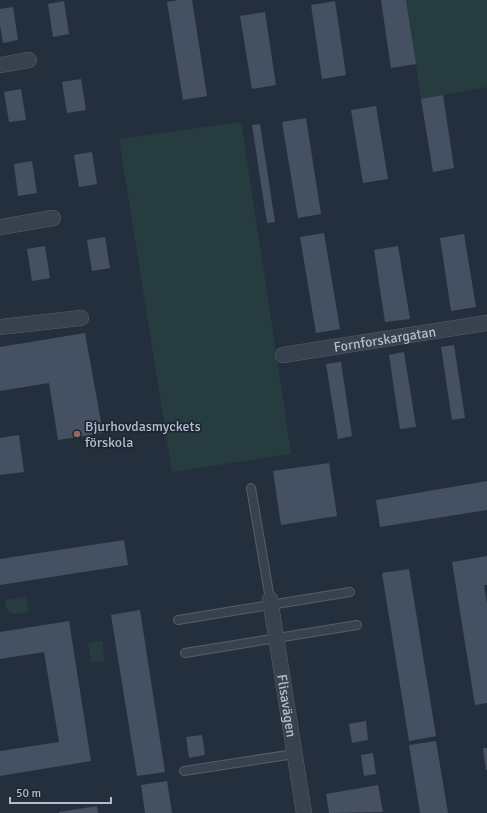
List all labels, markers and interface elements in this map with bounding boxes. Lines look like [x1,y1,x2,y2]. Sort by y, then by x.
street label: Fornforskargatan [332,323,437,356]
place label: Bjurhovdasmyckets förskola [85,418,201,451]
marker: Bjurhovdasmyckets förskola [72,429,82,439]
street label: Flisavägen [273,673,300,738]
scale bar [10,779,111,805]
text: 50 m [16,786,41,801]

